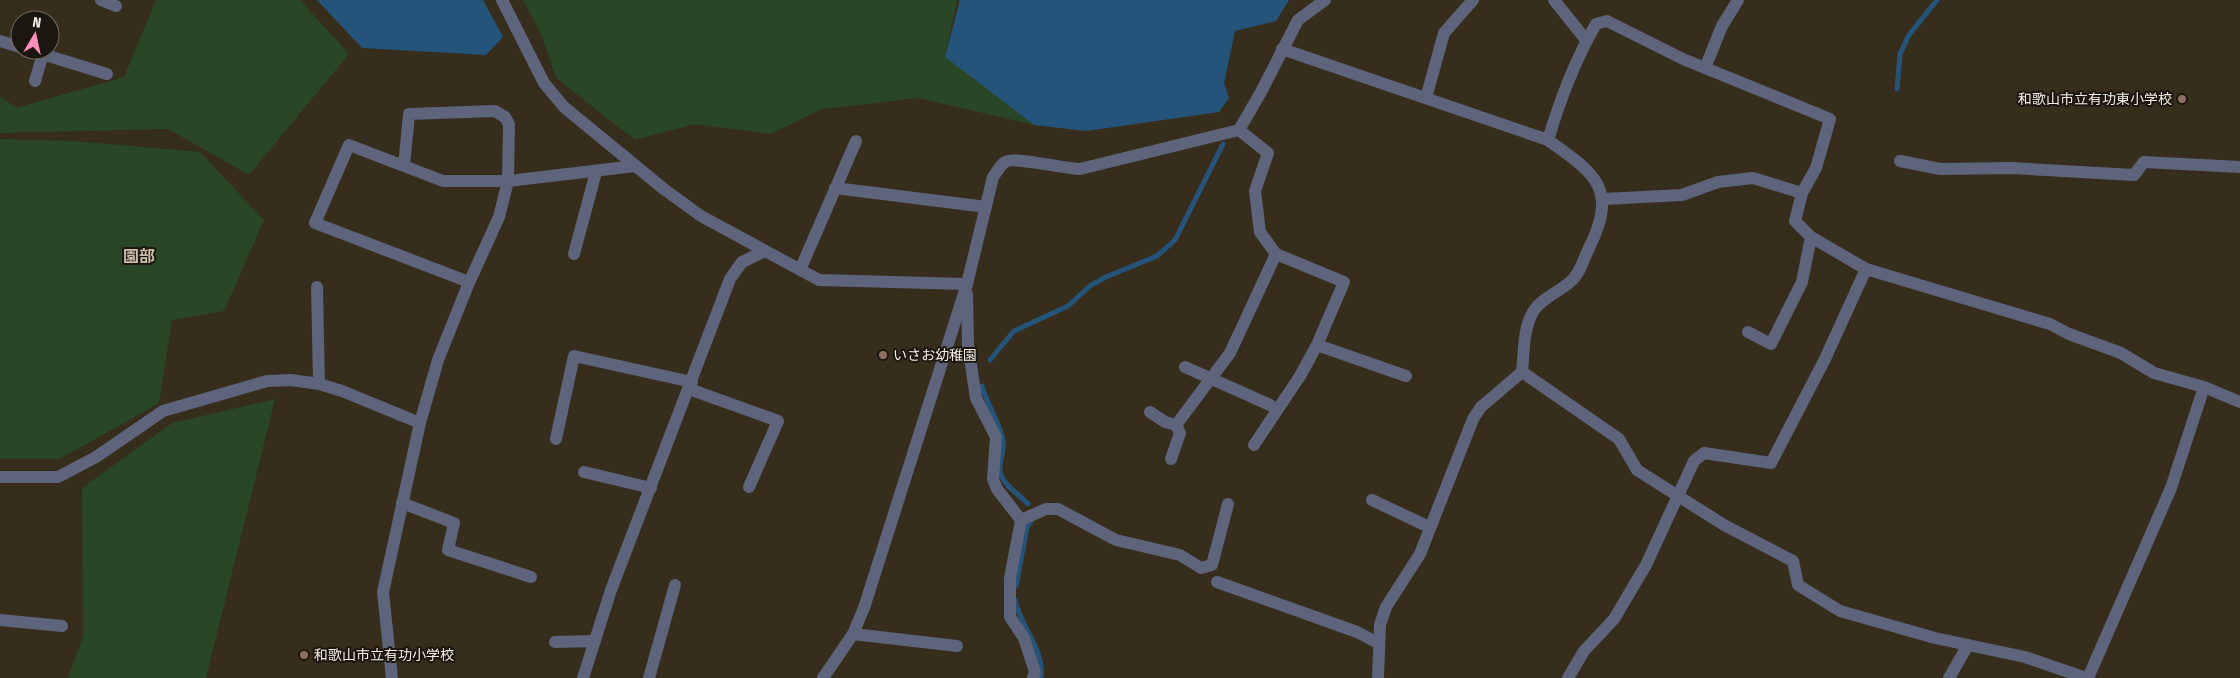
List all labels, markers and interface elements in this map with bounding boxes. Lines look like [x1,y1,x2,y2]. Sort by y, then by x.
north arrow [10,10,60,60]
text: N [31,14,42,32]
place label: 和歌山市立有功東小学校 [2018,91,2172,108]
marker: 和歌山市立有功東小学校 [2176,93,2188,105]
district label: 園部 [123,247,155,266]
place label: いさお幼稚園 [893,347,977,364]
marker: いさお幼稚園 [877,349,889,361]
place label: 和歌山市立有功小学校 [314,647,454,664]
marker: 和歌山市立有功小学校 [298,649,310,661]

